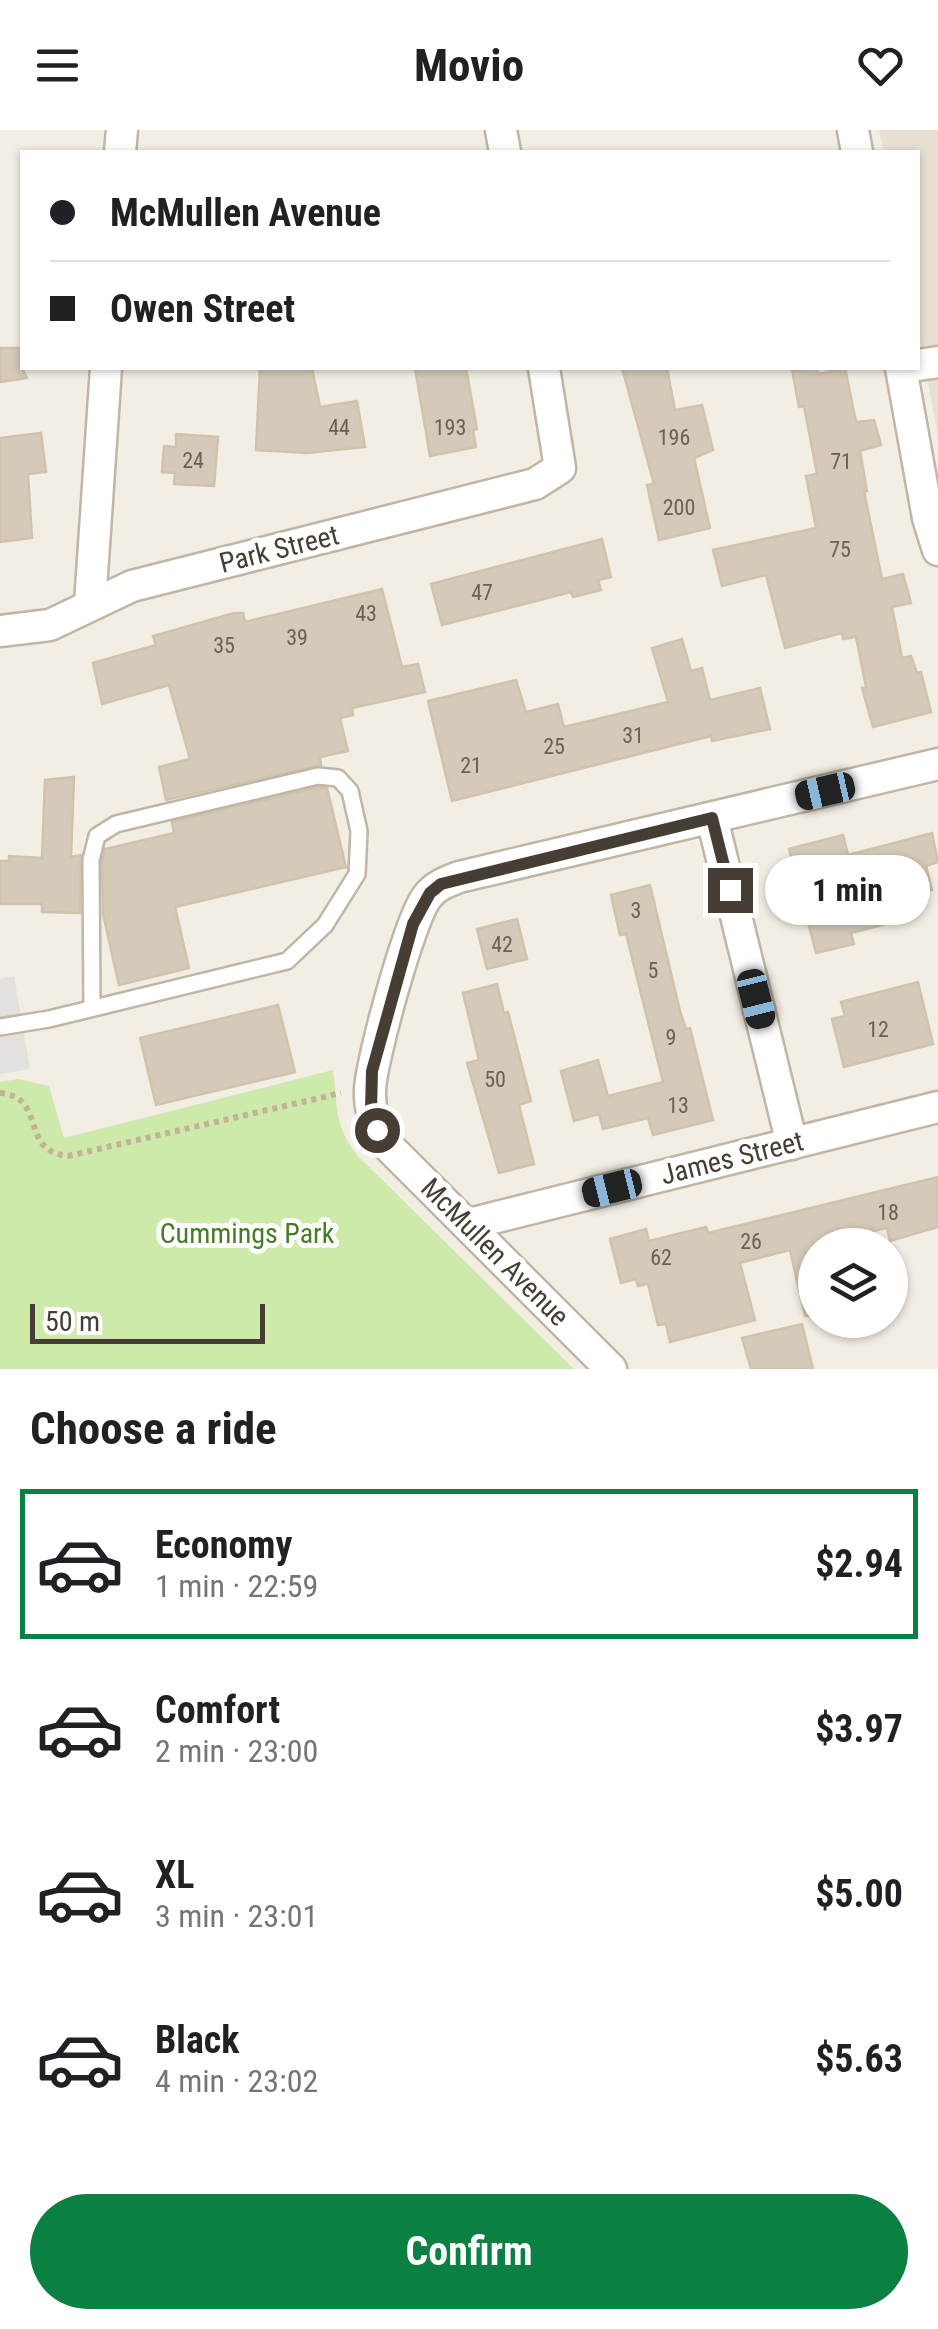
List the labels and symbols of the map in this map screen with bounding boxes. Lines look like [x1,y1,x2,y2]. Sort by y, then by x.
house number: 44 [328,415,350,440]
house number: 193 [434,415,466,440]
house number: 196 [658,425,690,450]
house number: 24 [182,448,204,473]
house number: 71 [830,449,852,474]
house number: 200 [663,495,695,520]
street label: Park Street [216,518,342,580]
house number: 75 [829,537,851,562]
house number: 47 [471,580,493,605]
house number: 43 [355,601,377,626]
house number: 39 [286,625,308,650]
house number: 35 [213,633,235,658]
house number: 31 [622,723,644,748]
house number: 25 [543,734,565,759]
house number: 21 [460,753,482,778]
car [792,770,858,812]
callout: 1 min [765,855,930,925]
route end [708,868,753,913]
house number: 3 [631,898,641,923]
house number: 42 [491,932,513,957]
house number: 5 [648,958,658,983]
car [734,966,778,1032]
house number: 12 [867,1017,889,1042]
house number: 9 [666,1025,676,1050]
house number: 50 [484,1067,506,1092]
house number: 13 [667,1093,689,1118]
route start [355,1108,400,1153]
street label: James Street [657,1124,807,1192]
car [579,1166,645,1210]
street label: McMullen Avenue [414,1171,576,1333]
house number: 18 [877,1200,899,1225]
park label: Cummings Park [160,1217,335,1250]
house number: 26 [740,1229,762,1254]
house number: 62 [650,1245,672,1270]
scale bar [30,1299,265,1344]

